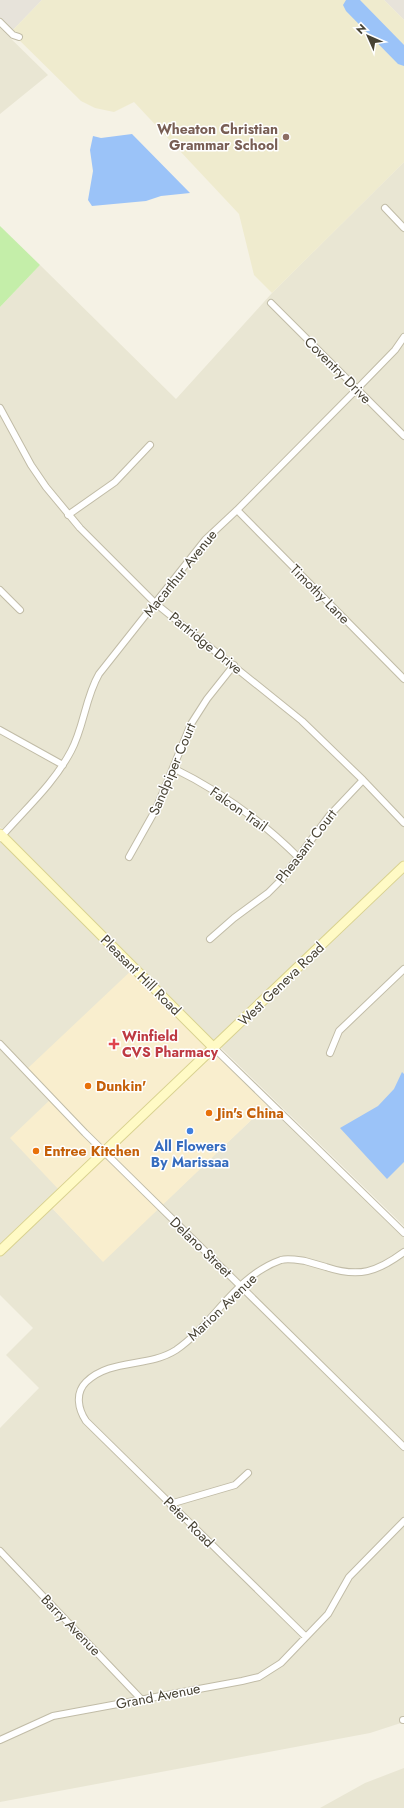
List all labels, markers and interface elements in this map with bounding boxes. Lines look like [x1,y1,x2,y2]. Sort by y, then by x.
north arrow [348,16,388,56]
text: N [352,20,370,38]
place label: Wheaton Christian Grammar School [157,119,278,155]
marker: Wheaton Christian Grammar School [281,132,291,142]
street label: Coventry Drive [300,332,376,408]
street label: Macarthur Avenue [139,525,221,621]
street label: Timothy Lane [286,560,354,628]
street label: Partridge Drive [165,607,247,679]
street label: Sandpiper Court [144,719,201,818]
street label: Falcon Trail [206,782,272,836]
street label: Pheasant Court [271,804,342,887]
street label: Pleasant Hill Road [96,930,186,1020]
street label: West Geneva Road [233,938,329,1030]
place label: Winfield CVS Pharmacy [122,1026,219,1062]
marker: Winfield CVS Pharmacy [109,1039,119,1049]
place label: Dunkin' [96,1076,146,1096]
marker: Dunkin' [83,1081,93,1091]
place label: Jin's China [214,1103,284,1123]
marker: Jin's China [204,1108,214,1118]
marker: All Flowers By Marissaa [185,1126,195,1136]
place label: All Flowers By Marissaa [151,1136,229,1172]
place label: Entree Kitchen [44,1141,140,1161]
marker: Entree Kitchen [31,1146,41,1156]
street label: Delano Street [166,1212,237,1282]
street label: Marion Avenue [183,1269,261,1345]
street label: Peter Road [159,1492,219,1552]
street label: Barry Avenue [37,1590,105,1660]
street label: Grand Avenue [114,1678,202,1714]

